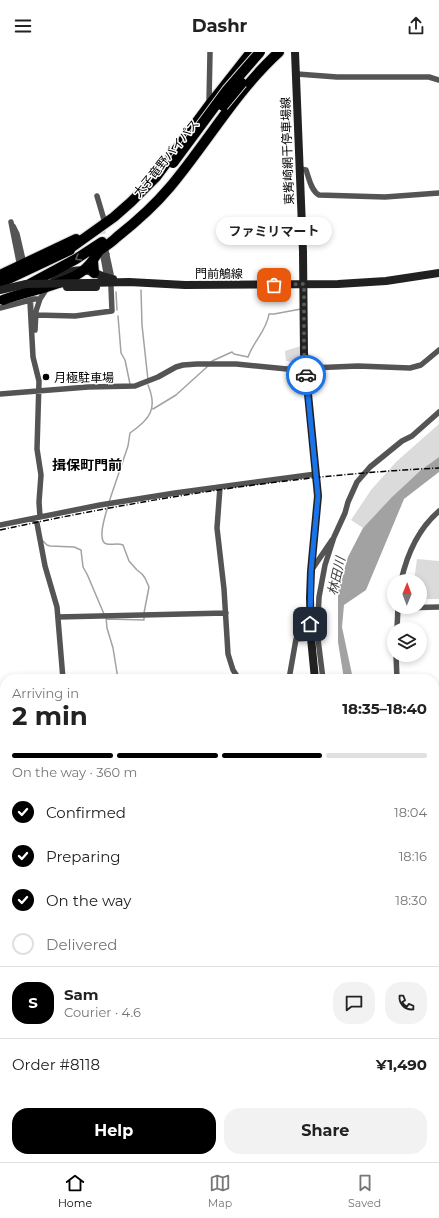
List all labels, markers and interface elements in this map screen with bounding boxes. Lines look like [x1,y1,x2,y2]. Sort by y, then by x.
icon: menu [12,15,34,37]
text: Dashr [192,15,247,37]
icon: share [405,15,427,37]
street label: 東觜崎網干停車場線 [278,97,296,205]
street label: 太子竜野バイパス [130,116,202,200]
callout: ファミリマート [216,217,332,245]
text: ファミリマート [228,223,320,239]
one-way arrow [75,254,82,261]
street label: 門前鵤線 [195,266,243,281]
pin [257,268,291,302]
icon: bag [263,274,285,296]
courier [286,355,326,395]
icon: car [295,364,317,386]
place label: 月極駐車場 [54,370,114,385]
marker: 月極駐車場 [41,372,51,382]
district label: 揖保町門前 [52,456,122,474]
water label: 林田川 [324,553,349,597]
north arrow [387,574,427,614]
map controls [387,574,427,662]
pin [293,607,327,641]
icon: home [299,613,321,635]
button: layers [387,622,427,662]
text: Arriving in [12,685,79,701]
text: 18:35–18:40 [342,699,427,718]
text: 2 min [12,700,88,732]
text: On the way · 360 m [12,764,137,780]
icon: check [12,801,34,823]
text: Confirmed [46,803,126,822]
text: 18:04 [394,804,427,820]
icon: check [12,845,34,867]
text: Preparing [46,847,121,866]
text: 18:16 [399,848,427,864]
icon: check [12,889,34,911]
text: On the way [46,891,131,910]
text: 18:30 [395,892,427,908]
text: Delivered [46,935,118,954]
button: chat [333,982,375,1024]
button: phone [385,982,427,1024]
text: Sam [64,985,99,1004]
text: S [28,993,38,1012]
text: Courier · 4.6 [64,1004,141,1020]
text: Order #8118 [12,1055,100,1074]
text: ¥1,490 [376,1055,427,1074]
button: Help [12,1108,216,1154]
button: Share [224,1108,427,1154]
tab: Home [58,1172,92,1210]
tab: Map [208,1172,232,1210]
tab: Saved [348,1172,381,1210]

